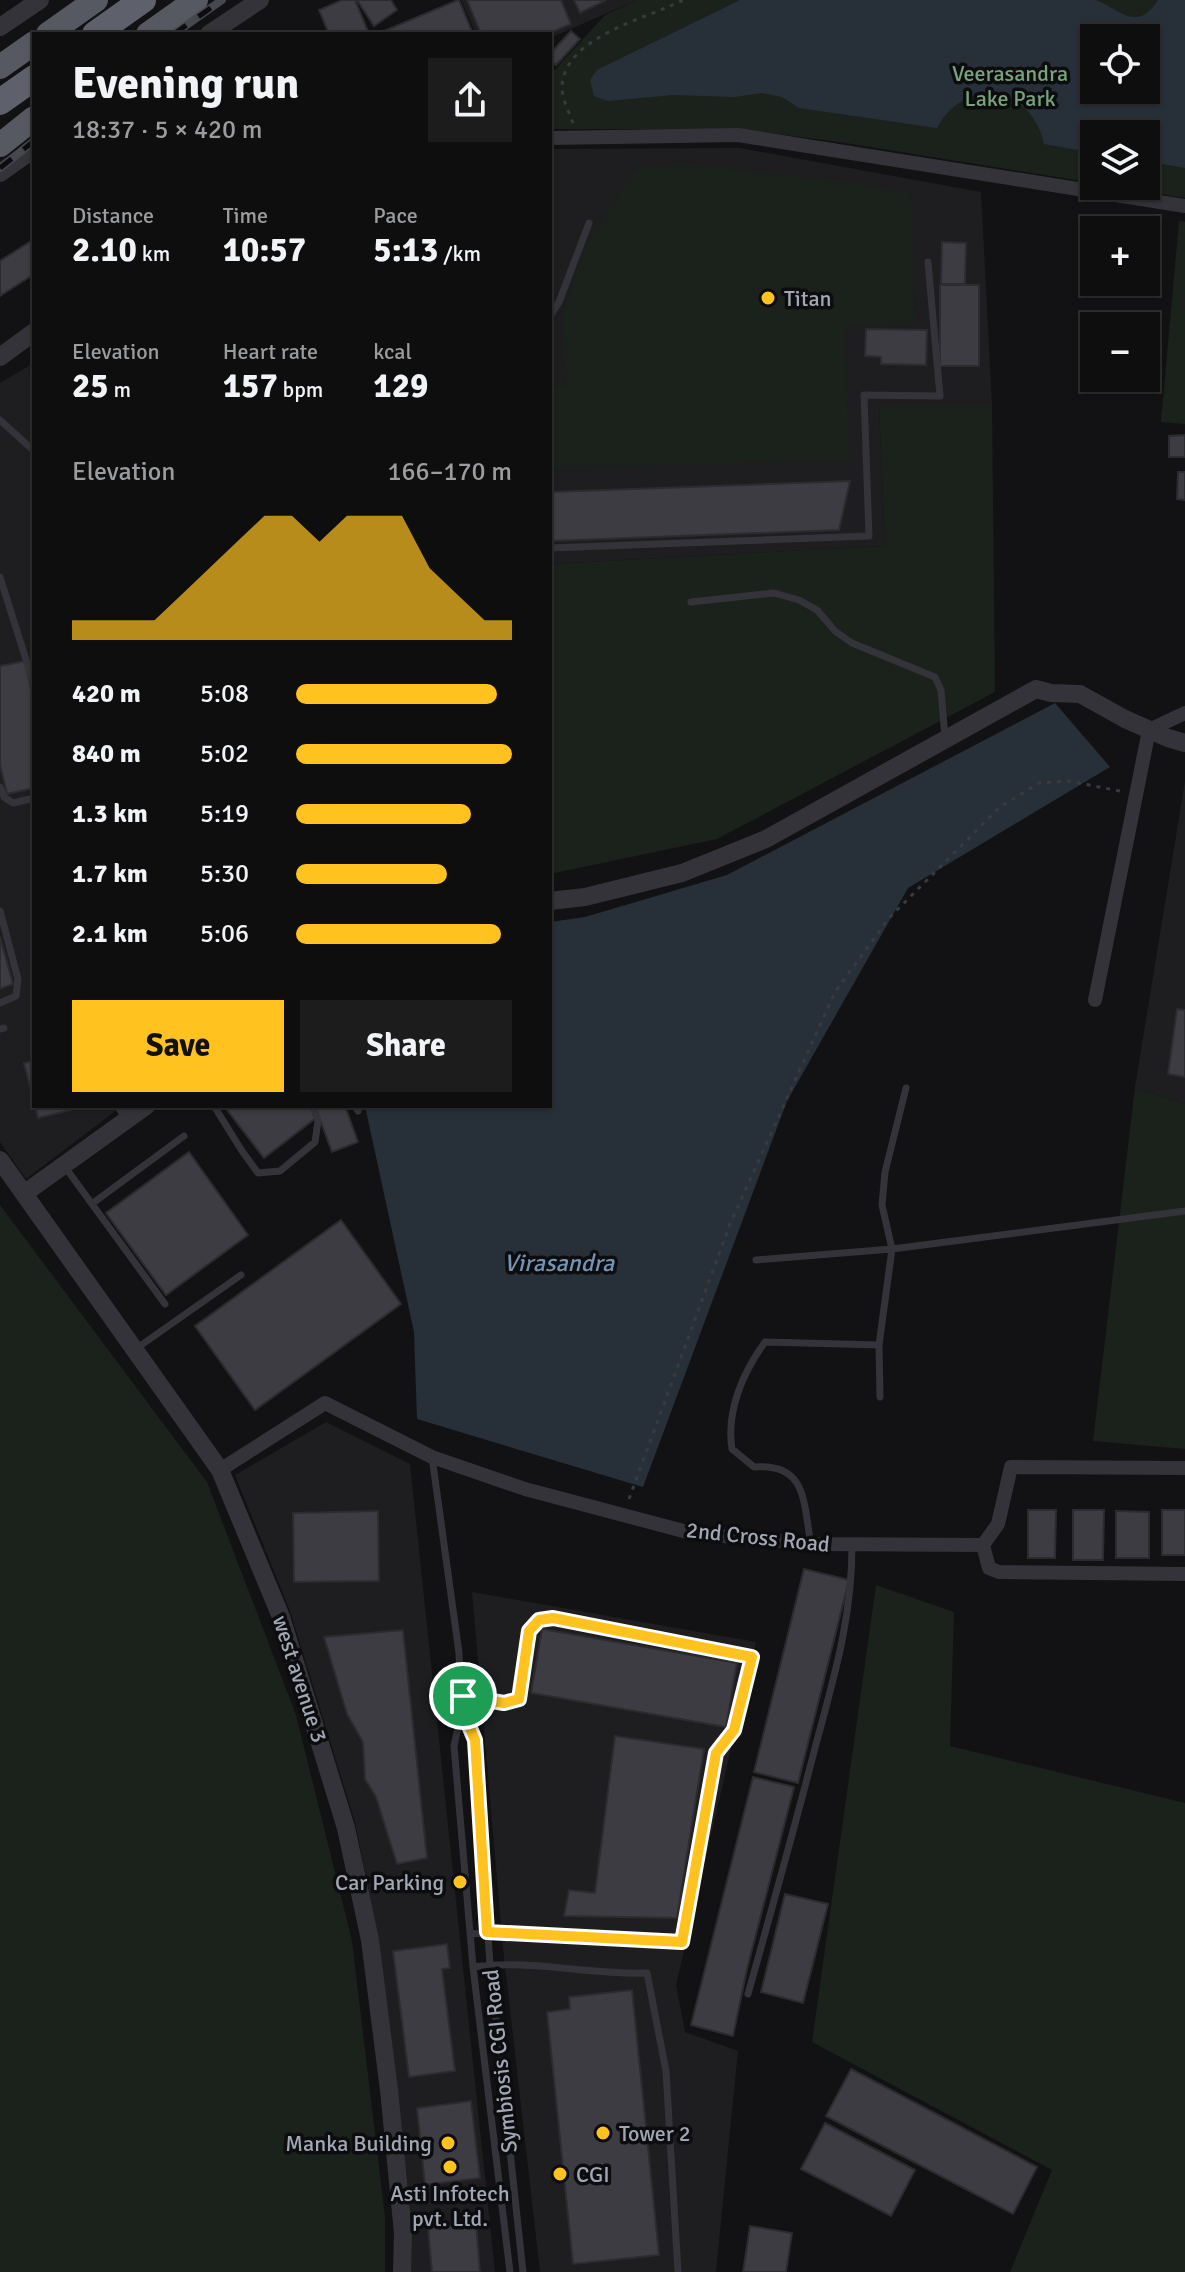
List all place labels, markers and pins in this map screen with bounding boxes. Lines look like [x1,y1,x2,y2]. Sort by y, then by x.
place label: Titan [784,285,832,312]
marker: Titan [759,289,777,307]
pin [429,1662,497,1730]
place label: Car Parking [335,1869,444,1896]
marker: Car Parking [451,1873,469,1891]
place label: Tower 2 [619,2120,691,2147]
marker: Tower 2 [594,2124,612,2142]
place label: Manka Building [285,2130,432,2157]
marker: Manka Building [439,2134,457,2152]
marker: Asti Infotech pvt. Ltd. [441,2158,459,2176]
place label: CGI [576,2161,610,2188]
marker: CGI [551,2165,569,2183]
place label: Asti Infotech pvt. Ltd. [390,2180,510,2232]

